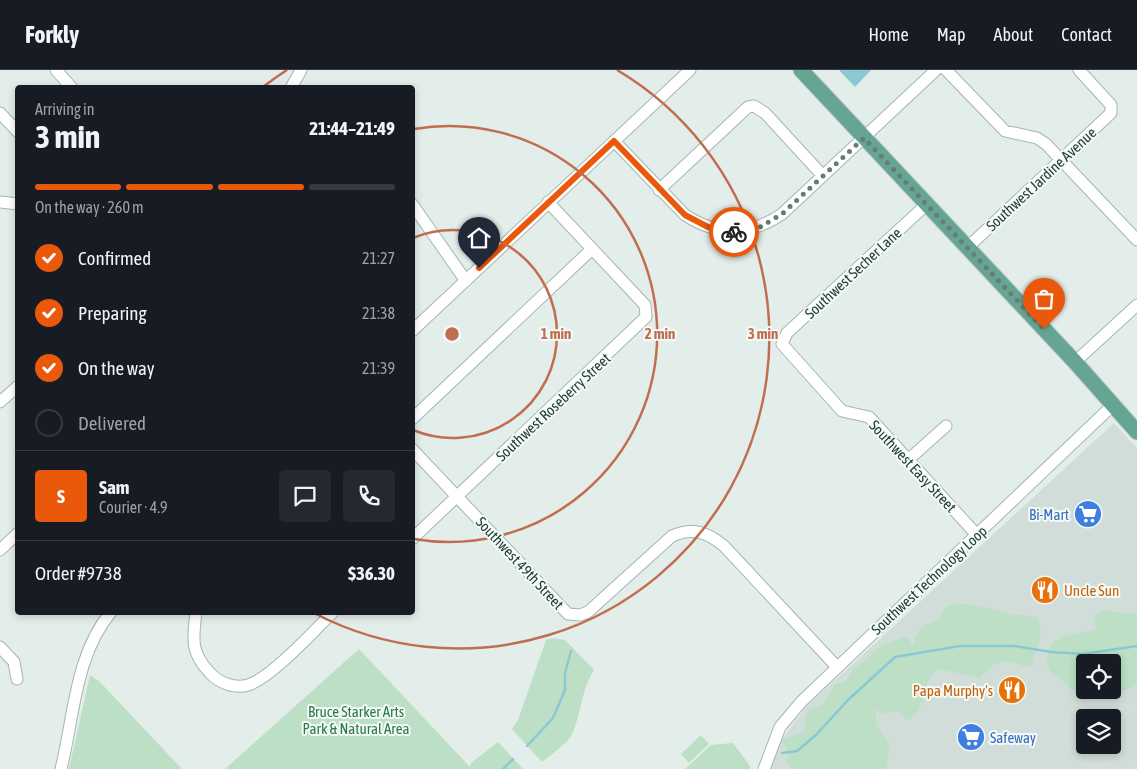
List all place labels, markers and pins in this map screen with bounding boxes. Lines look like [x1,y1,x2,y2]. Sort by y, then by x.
pin [458,217,500,268]
pin [1023,278,1065,329]
centre of rings [443,325,461,343]
supermarket icon: Bi-Mart [1073,499,1103,529]
place label: Bi-Mart [1029,506,1069,523]
restaurant icon: Uncle Sun [1030,575,1060,605]
place label: Uncle Sun [1064,582,1119,599]
restaurant icon: Papa Murphy's [997,675,1027,705]
place label: Papa Murphy's [913,682,993,699]
supermarket icon: Safeway [956,722,986,752]
place label: Safeway [990,729,1036,746]

